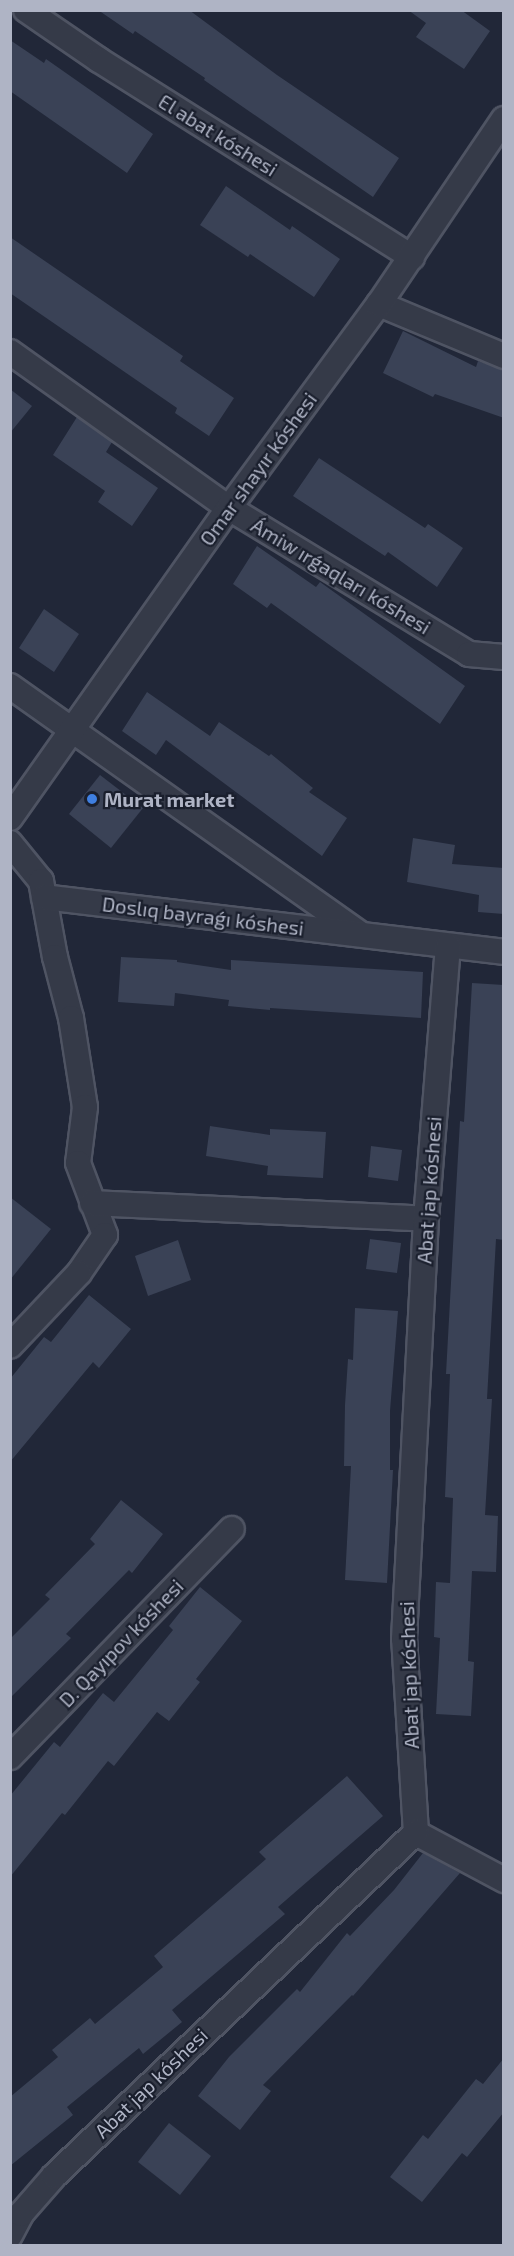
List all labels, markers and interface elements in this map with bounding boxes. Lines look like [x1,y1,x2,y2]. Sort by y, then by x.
street label: El abat kóshesi [154,89,282,181]
street label: Omar shayır kóshesi [194,388,322,550]
street label: Ámiw ırǵaqları kóshesi [247,513,435,639]
place label: Murat market [104,787,234,811]
marker: Murat market [85,792,99,806]
street label: Doslıq bayraǵı kóshesi [101,892,305,940]
street label: Abat jap kóshesi [412,1115,446,1265]
street label: D. Qayıpov kóshesi [54,1574,188,1712]
street label: Abat jap kóshesi [394,1601,424,1749]
street label: Abat jap kóshesi [89,2023,213,2143]

